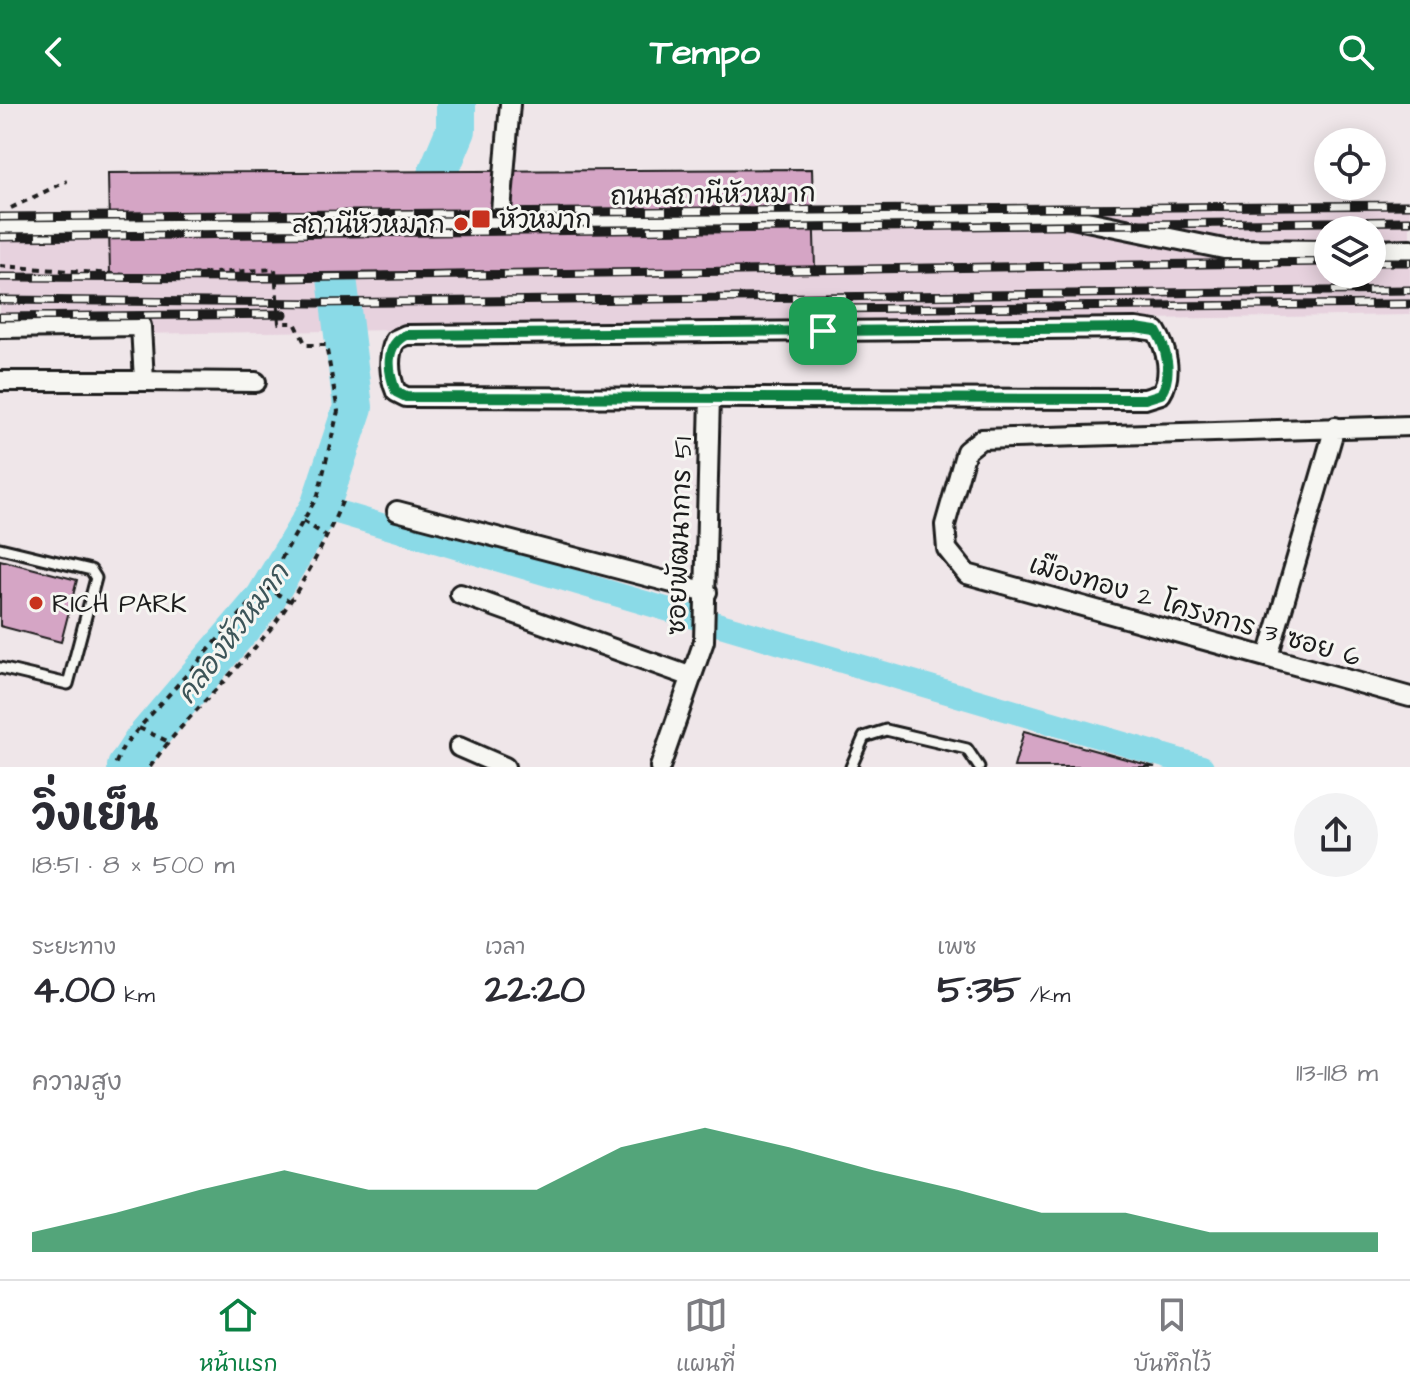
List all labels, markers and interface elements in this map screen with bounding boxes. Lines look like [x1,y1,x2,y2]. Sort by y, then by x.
text: Tempo [650,27,760,78]
icon: back [32,30,76,74]
icon: search [1334,30,1378,74]
map controls [1314,128,1386,288]
button: locate [1314,128,1386,200]
street label: ถนนสถานีหัวหมาก [610,175,816,215]
place label: หัวหมาก [499,202,592,238]
place label: สถานีหัวหมาก [292,207,445,243]
marker: หัวหมาก [470,208,492,230]
marker: สถานีหัวหมาก [452,215,470,233]
button: layers [1314,216,1386,288]
pin [789,297,857,365]
icon: arrive [801,309,845,353]
street label: ซอยพัฒนาการ 51 [659,436,701,636]
street label: เมืองทอง 2 โครงการ 3 ซอย 6 [1025,546,1365,676]
water label: คลองหัวหมาก [168,554,300,712]
place label: RICH PARK [52,586,187,622]
marker: RICH PARK [27,594,45,612]
text: วิ่งเย็น [32,786,159,847]
button: share [1294,793,1378,877]
text: 18:51 · 8 × 500 m [32,847,235,883]
text: ระยะทาง [32,932,116,963]
text: เวลา [485,932,525,963]
text: เพซ [937,932,977,963]
text: 4.00 [32,963,115,1018]
text: 22:20 [485,963,585,1018]
text: 5:35 [937,963,1021,1018]
text: km [115,980,155,1011]
text: /km [1021,980,1070,1011]
text: 113–118 m [1296,1055,1378,1091]
text: ความสูง [32,1064,122,1100]
tab: หน้าแรก [199,1293,278,1380]
tab: แผนที่ [676,1293,735,1380]
tab: บันทึกไว้ [1134,1293,1211,1380]

